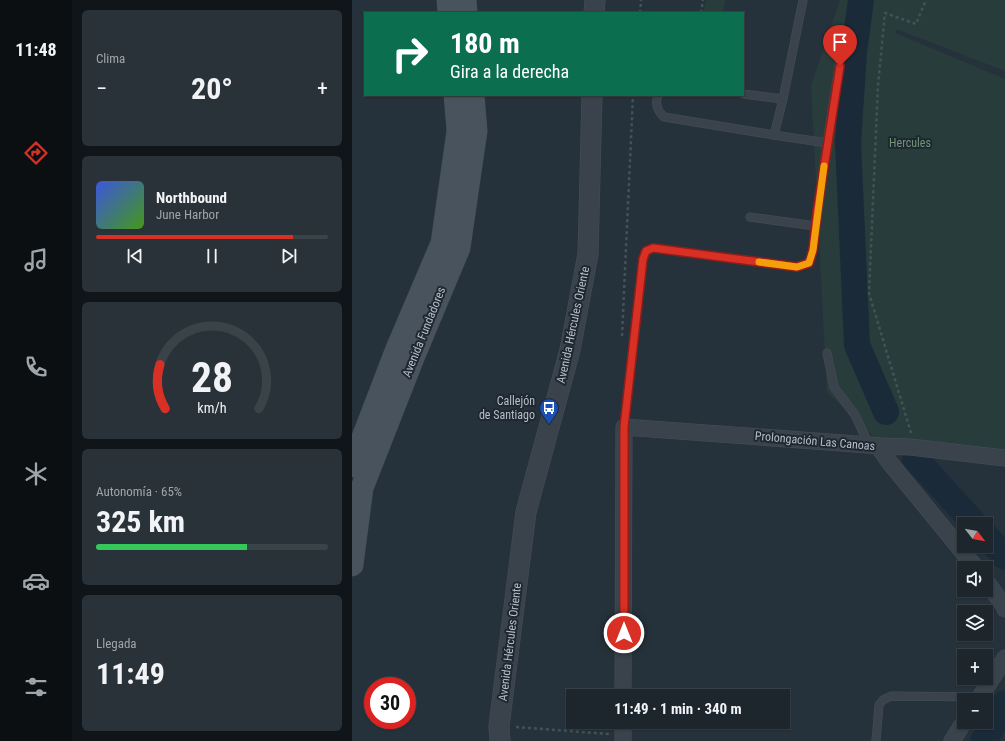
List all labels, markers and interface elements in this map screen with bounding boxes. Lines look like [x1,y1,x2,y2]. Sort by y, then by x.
pin [823,25,857,66]
text: 180 m [450,27,520,60]
icon: right [384,28,436,80]
icon: arrive [829,31,851,53]
text: 11:48 [15,39,57,60]
text: Clima [96,51,125,66]
text: Gira a la derecha [450,61,569,82]
text: 20° [191,71,233,106]
text: − [96,76,107,101]
text: + [317,76,328,101]
park label: Hercules [889,136,931,150]
icon: directions [22,139,50,167]
text: Northbound [156,189,227,207]
text: June Harbor [156,207,219,222]
icon: previous [124,245,146,267]
icon: pause [201,245,223,267]
icon: next [278,245,300,267]
icon: music [22,246,50,274]
street label: Avenida Hércules Oriente [554,265,592,385]
street label: Avenida Fundadores [400,285,448,379]
text: 28 [191,352,233,401]
icon: phone [22,353,50,381]
place label: Callejón de Santiago [479,394,535,422]
bus stop icon: Callejón de Santiago [538,397,560,425]
text: km/h [197,399,227,415]
street label: Prolongación Las Canoas [754,429,876,453]
icon: climate [22,460,50,488]
text: Autonomía · 65% [96,484,182,499]
text: 325 km [96,504,185,539]
north arrow [957,517,993,553]
map controls [957,517,993,729]
button: sound [957,561,993,597]
icon: car [22,567,50,595]
street label: Avenida Hércules Oriente [496,582,524,702]
button: layers [957,605,993,641]
position arrow [603,612,645,654]
text: Llegada [96,636,137,651]
button: + [957,649,993,685]
text: 11:49 [96,656,165,691]
icon: filters [22,673,50,701]
speed limit sign: 30 [364,677,416,729]
button: − [957,693,993,729]
text: 11:49 · 1 min · 340 m [614,700,742,718]

